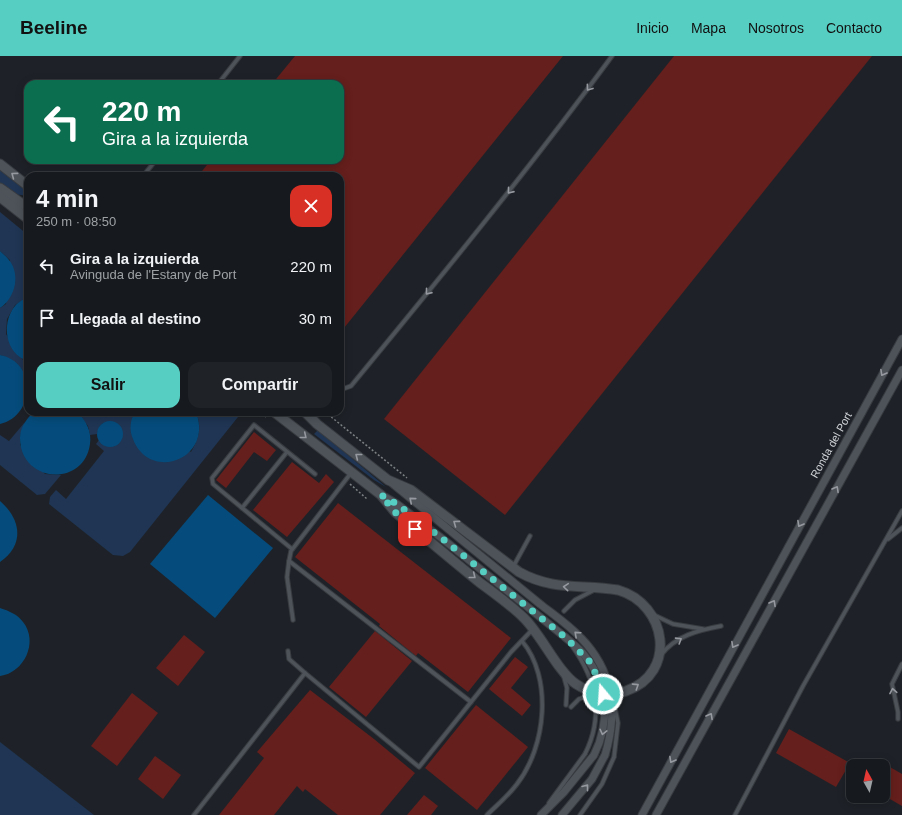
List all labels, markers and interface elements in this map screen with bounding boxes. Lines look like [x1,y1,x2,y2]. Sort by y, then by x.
text: Beeline [20,17,88,38]
text: Inicio [636,20,669,36]
text: Mapa [691,20,726,36]
text: Nosotros [748,20,804,36]
text: Contacto [826,20,882,36]
one-way arrow [587,83,594,90]
icon: left [36,96,88,148]
text: 220 m [102,96,181,127]
text: Gira a la izquierda [102,129,248,149]
one-way arrow [11,172,18,180]
text: 4 min [36,185,99,212]
button: close [290,185,332,227]
one-way arrow [507,186,514,193]
text: 250 m · 08:50 [36,214,116,229]
text: Gira a la izquierda [70,250,199,267]
icon: left [36,255,58,277]
text: 220 m [290,258,332,275]
text: Avinguda de l'Estany de Port [70,267,236,282]
one-way arrow [426,287,433,295]
icon: arrive [36,307,58,329]
text: Llegada al destino [70,310,201,327]
text: 30 m [299,310,332,327]
button: Salir [36,362,180,408]
button: Compartir [188,362,332,408]
one-way arrow [881,369,888,376]
street label: Ronda del Port [808,410,854,480]
one-way arrow [300,432,307,439]
one-way arrow [355,454,362,461]
one-way arrow [832,486,839,493]
one-way arrow [409,498,417,505]
pin [398,512,432,546]
icon: arrive [404,518,426,540]
one-way arrow [797,520,804,527]
one-way arrow [453,521,460,528]
one-way arrow [468,572,475,579]
one-way arrow [563,583,569,592]
one-way arrow [768,599,776,607]
one-way arrow [574,632,581,639]
one-way arrow [675,637,682,644]
one-way arrow [732,641,739,648]
position arrow [582,673,624,715]
one-way arrow [632,683,639,691]
one-way arrow [889,688,898,694]
one-way arrow [705,713,713,720]
one-way arrow [599,729,607,736]
one-way arrow [670,755,677,763]
north arrow [846,759,890,803]
map controls [846,759,890,803]
one-way arrow [581,784,588,791]

